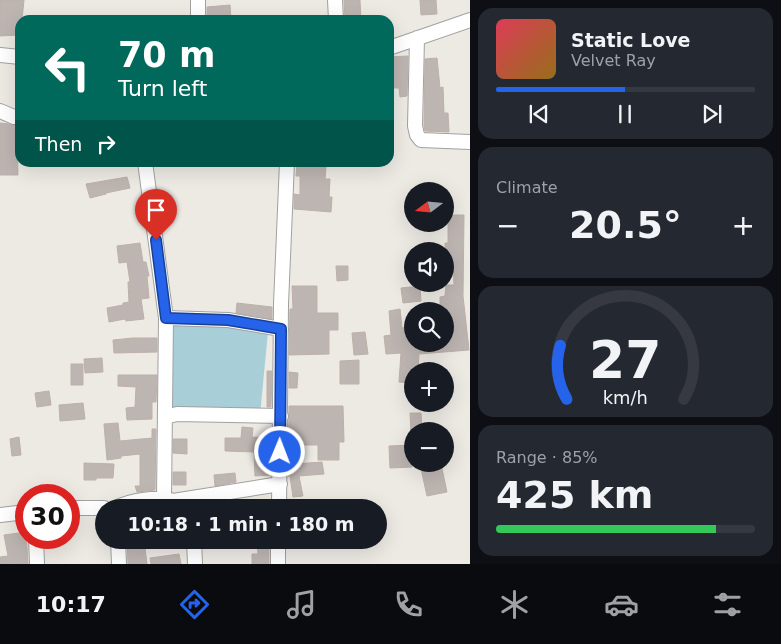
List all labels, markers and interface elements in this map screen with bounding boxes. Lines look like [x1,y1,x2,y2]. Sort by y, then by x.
text: Static Love [571,29,691,51]
icon: left [35,35,100,100]
text: 70 m [118,35,215,75]
text: Velvet Ray [571,51,656,70]
text: Turn left [118,76,207,101]
icon: previous [525,100,553,128]
icon: pause [611,100,639,128]
icon: next [698,100,726,128]
icon: right [92,130,120,158]
text: Then [35,133,82,155]
text: Climate [496,178,558,197]
north arrow [404,182,454,232]
map controls [404,182,454,472]
pin [135,189,177,240]
icon: arrive [142,196,170,224]
text: 20.5° [569,203,682,247]
text: − [496,209,519,242]
text: + [732,209,755,242]
button: sound [404,242,454,292]
button: search [404,302,454,352]
text: 27 [589,330,662,390]
button: + [404,362,454,412]
text: km/h [603,387,648,408]
button: − [404,422,454,472]
position arrow [253,425,305,477]
text: Range · 85% [496,448,598,467]
text: 425 km [496,473,653,517]
speed limit sign: 30 [15,484,80,549]
text: 10:18 · 1 min · 180 m [127,513,355,535]
icon: directions [177,587,212,622]
icon: music [284,587,319,622]
icon: phone [391,587,426,622]
icon: climate [497,587,532,622]
icon: car [604,587,639,622]
icon: filters [710,587,745,622]
text: 10:17 [36,592,106,617]

